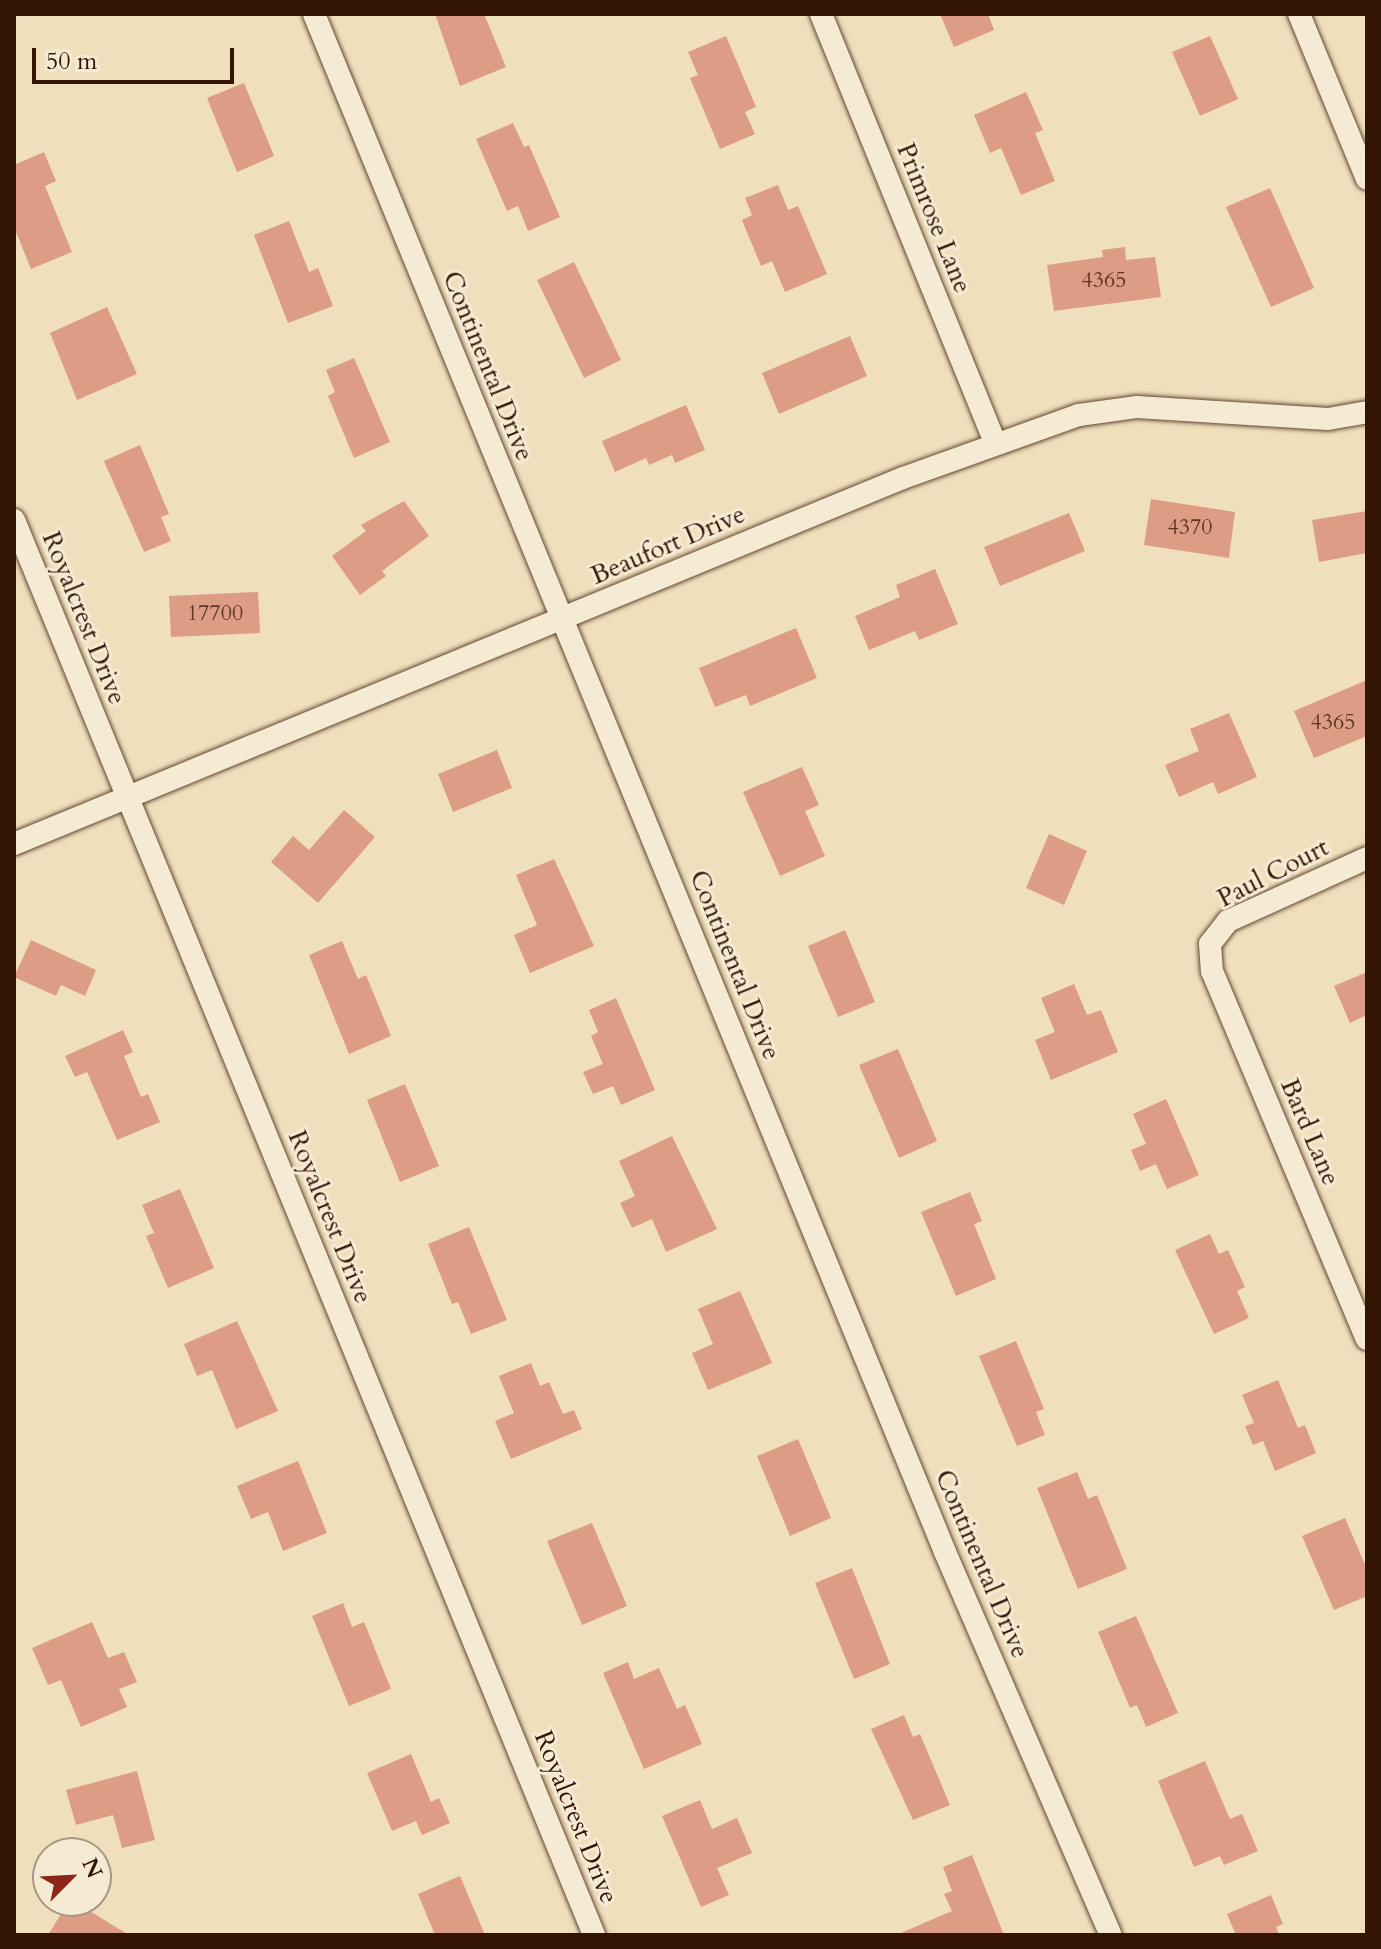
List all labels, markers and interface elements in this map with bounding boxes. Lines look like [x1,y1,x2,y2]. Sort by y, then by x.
scale bar [36,32,238,82]
text: 50 m [46,45,97,78]
street label: Primrose Lane [890,139,978,297]
street label: Continental Drive [436,267,540,465]
house number: 4365 [1081,268,1127,294]
street label: Beaufort Drive [586,498,750,592]
house number: 4370 [1167,515,1213,541]
street label: Royalcrest Drive [35,527,133,709]
house number: 17700 [187,601,243,627]
house number: 4365 [1310,710,1356,736]
street label: Paul Court [1212,832,1334,914]
street label: Continental Drive [683,866,787,1064]
street label: Bard Lane [1274,1074,1346,1190]
street label: Royalcrest Drive [281,1126,379,1308]
street label: Continental Drive [928,1465,1036,1663]
street label: Royalcrest Drive [527,1726,625,1908]
north arrow [32,1837,112,1917]
text: N [75,1853,110,1883]

